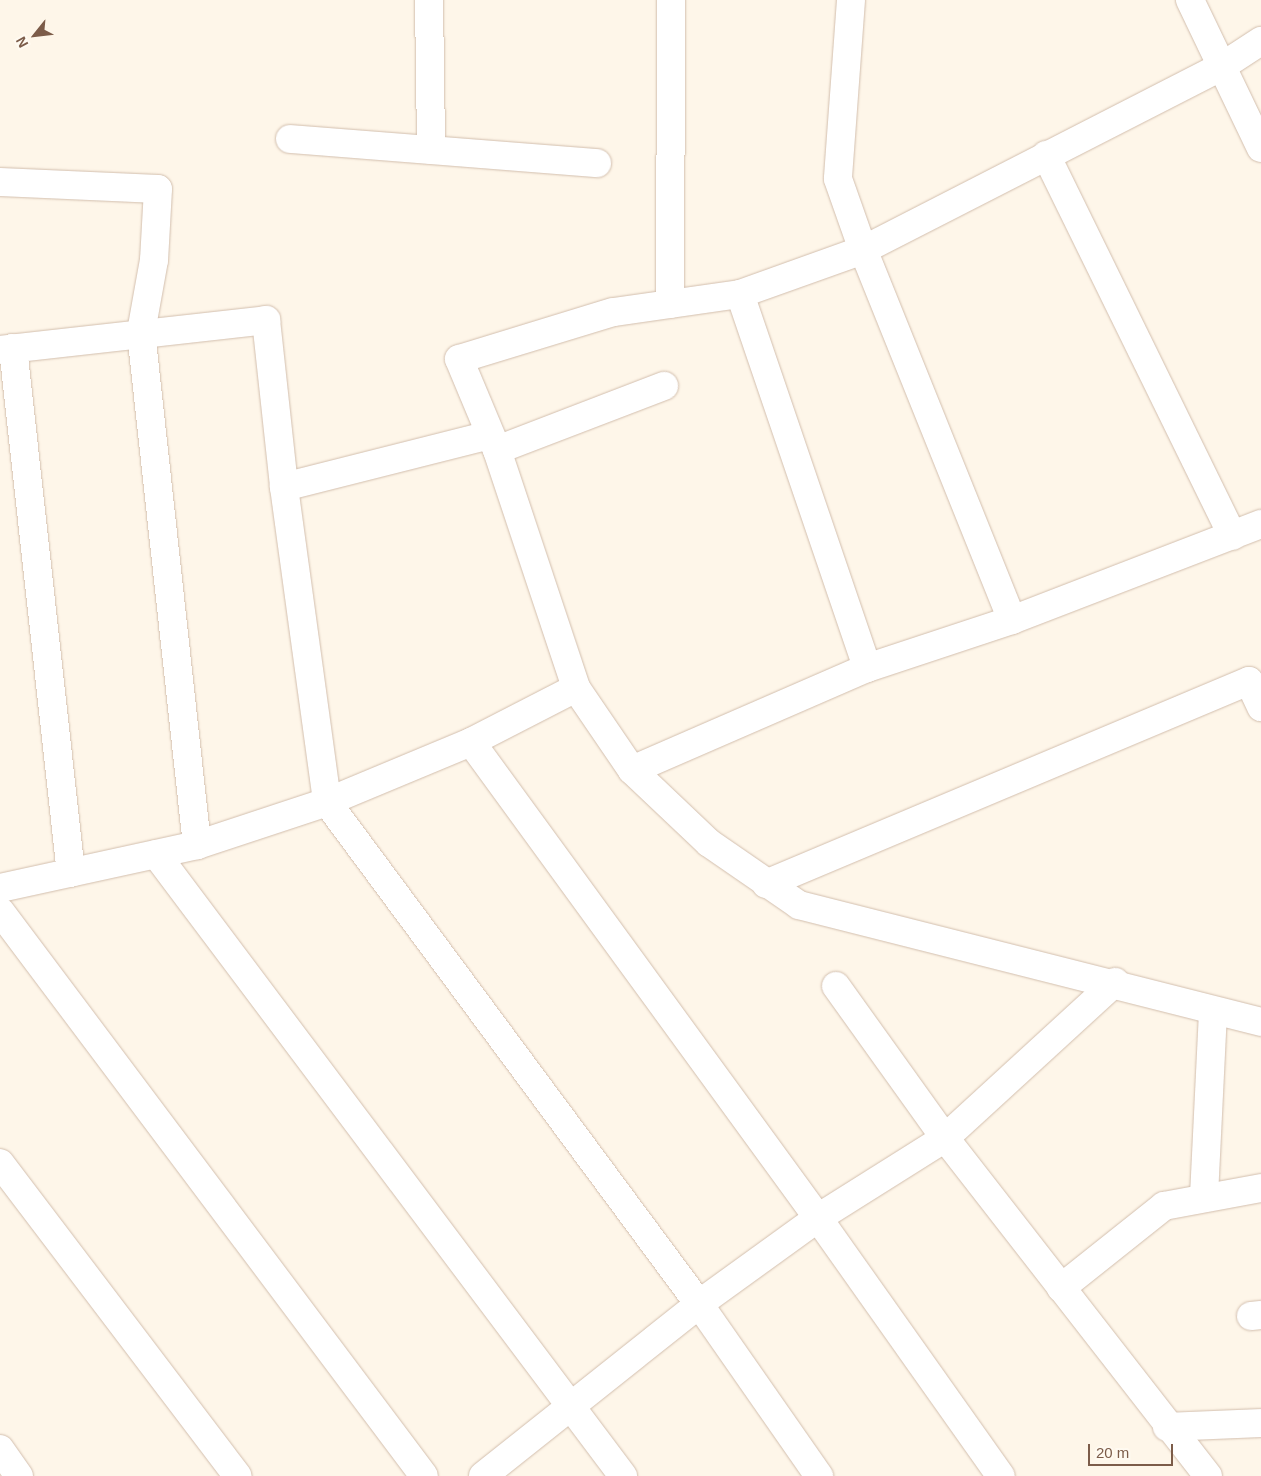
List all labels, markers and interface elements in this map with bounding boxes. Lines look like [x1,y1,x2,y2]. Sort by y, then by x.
north arrow [10,10,60,60]
text: N [12,34,31,51]
scale bar [1091,1434,1176,1466]
text: 20 m [1096,1444,1129,1461]

